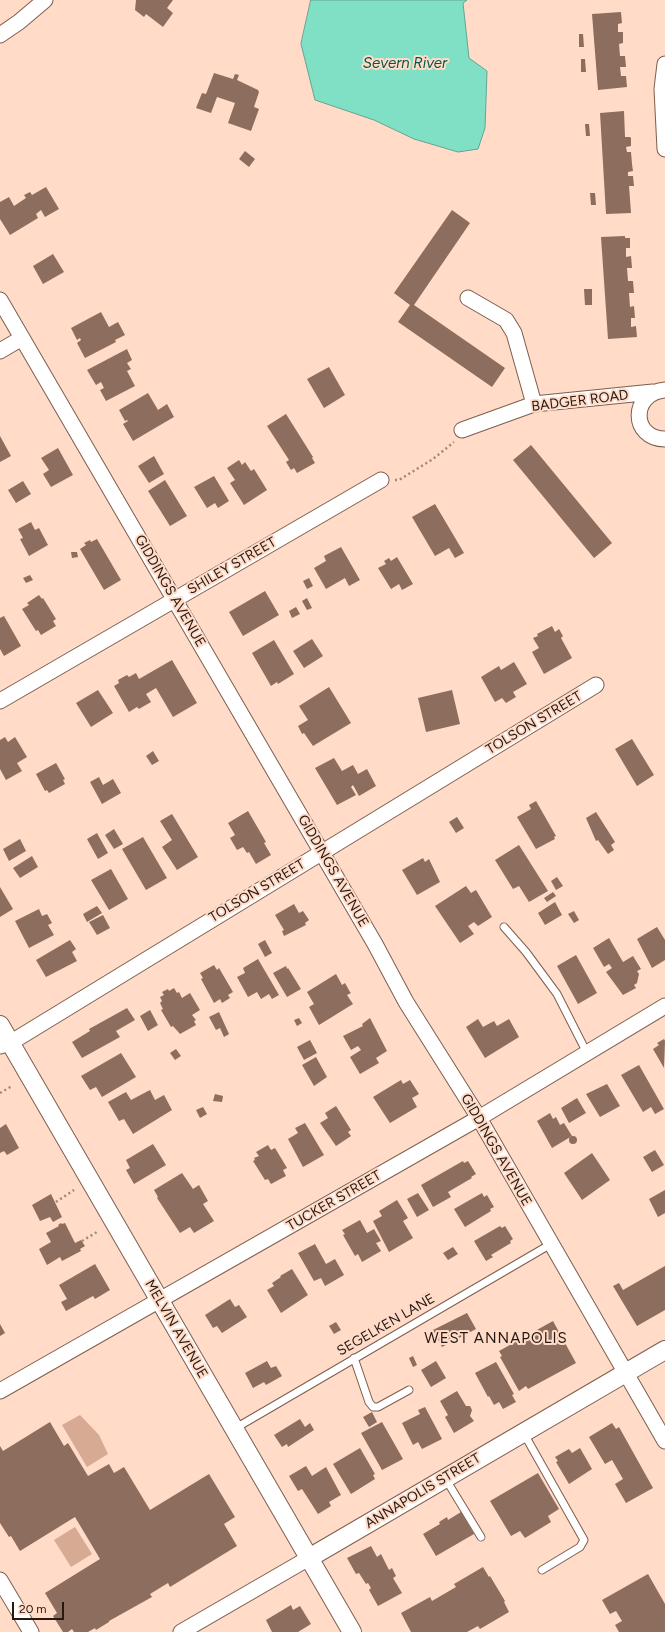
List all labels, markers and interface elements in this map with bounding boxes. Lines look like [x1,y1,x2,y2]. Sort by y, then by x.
water label: Severn River [363,55,447,73]
street label: BADGER ROAD [531,387,629,415]
street label: GIDDINGS AVENUE [131,532,209,650]
street label: SHILEY STREET [185,534,279,598]
street label: TOLSON STREET [483,688,585,758]
street label: GIDDINGS AVENUE [294,812,372,930]
street label: TOLSON STREET [206,856,308,926]
street label: GIDDINGS AVENUE [457,1091,535,1209]
street label: TUCKER STREET [284,1167,384,1235]
street label: MELVIN AVENUE [141,1277,211,1381]
street label: SEGELKEN LANE [334,1290,438,1360]
district label: WEST ANNAPOLIS [424,1330,568,1348]
street label: ANNAPOLIS STREET [362,1450,484,1532]
scale bar [14,1594,66,1620]
text: 20 m [19,1602,47,1616]

